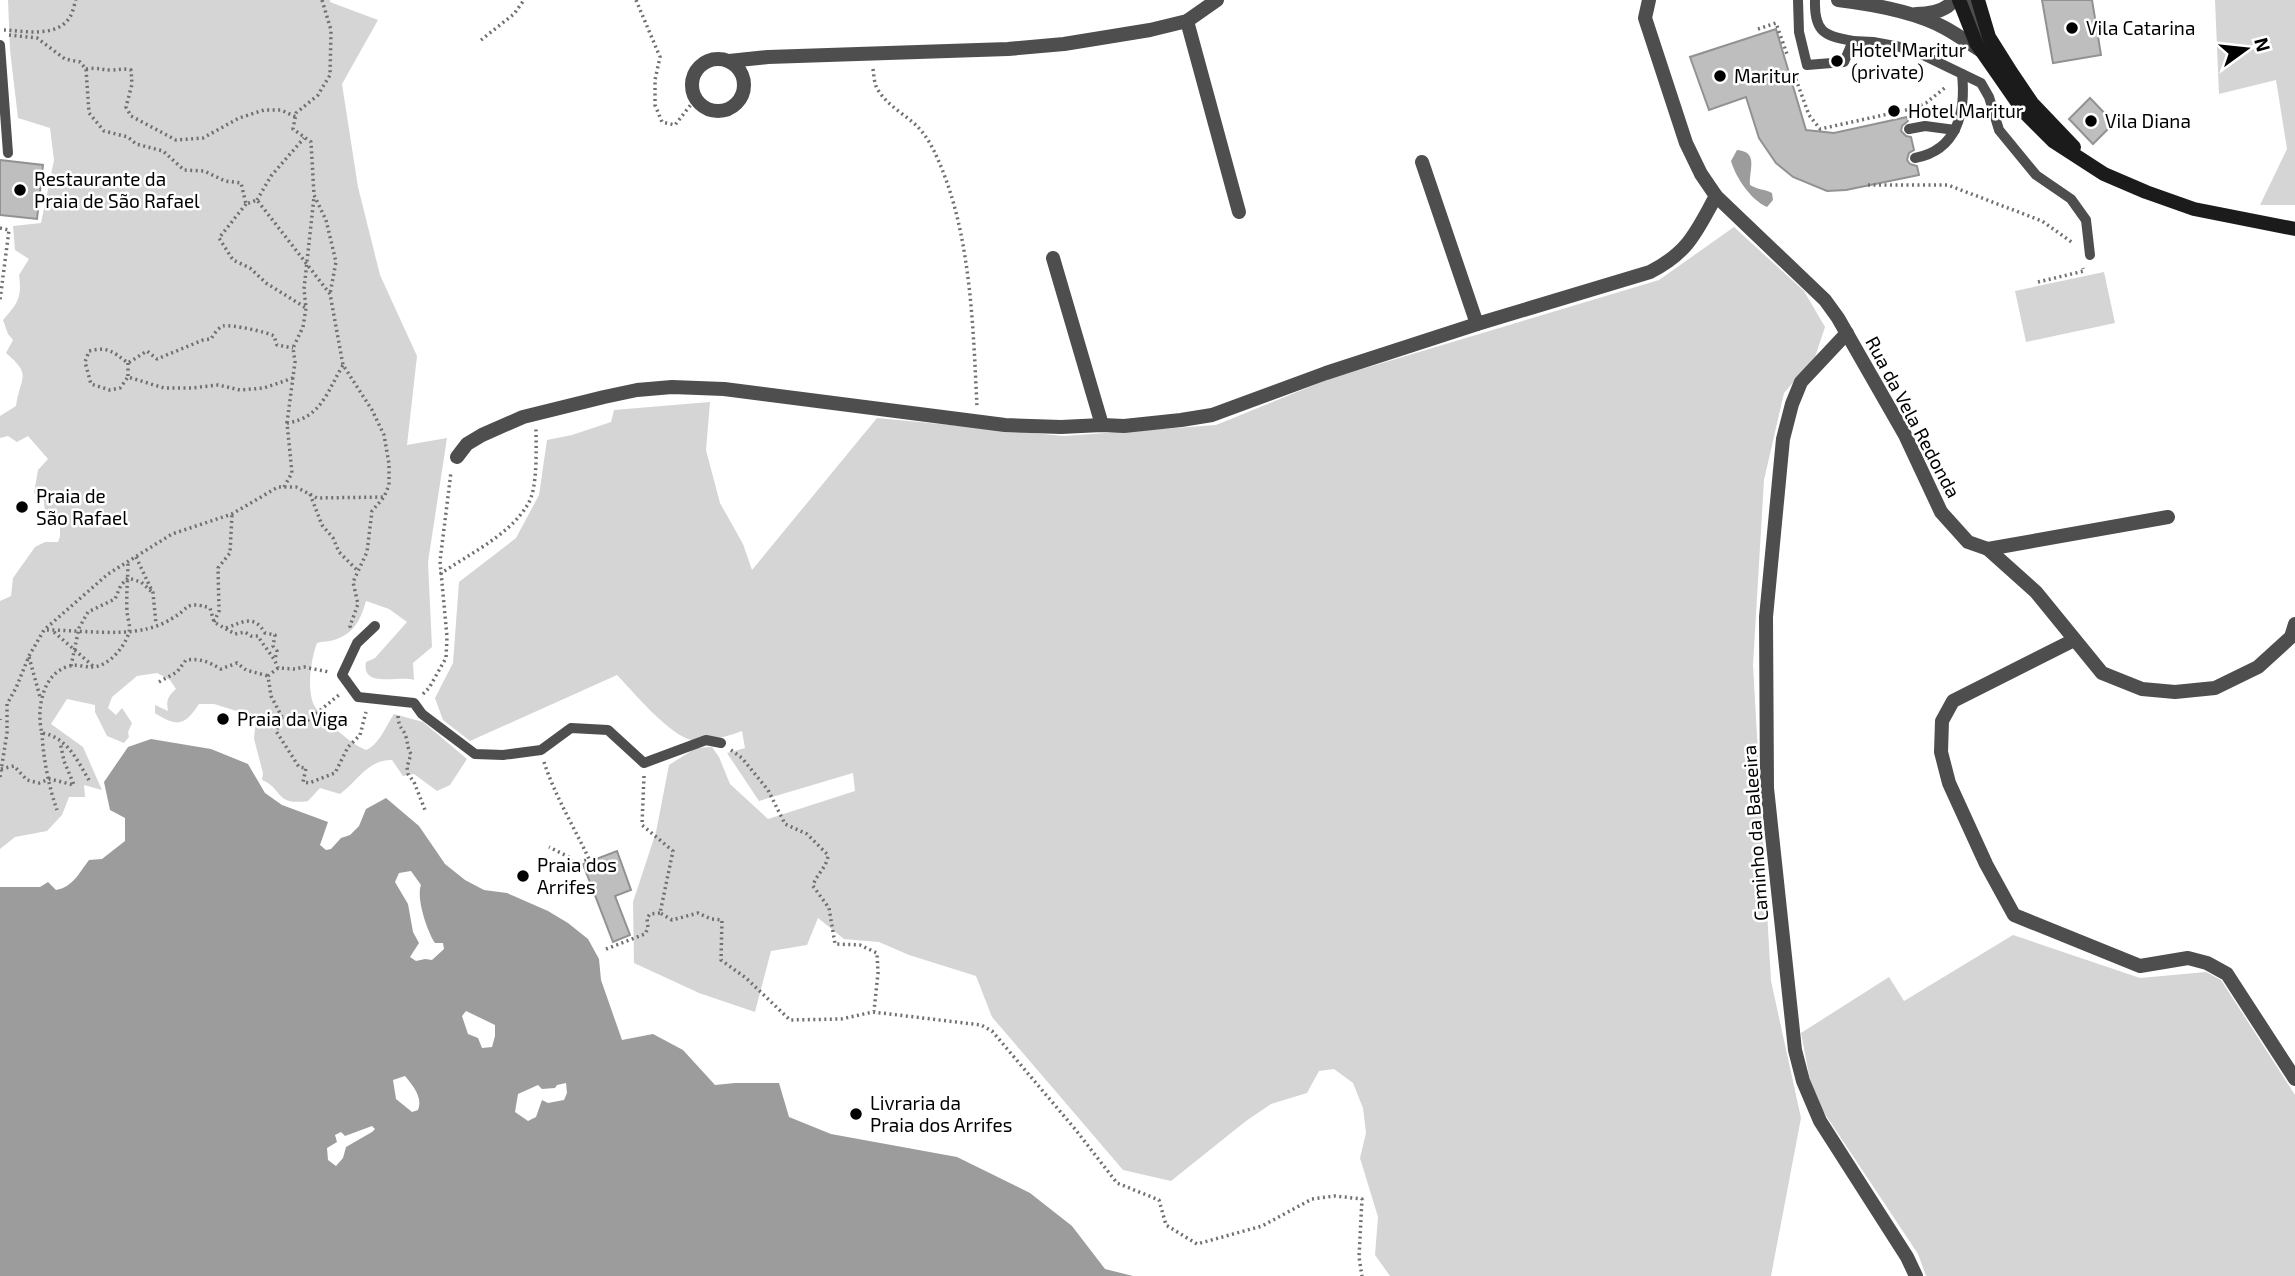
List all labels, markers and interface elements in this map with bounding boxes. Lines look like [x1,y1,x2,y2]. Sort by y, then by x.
north arrow [2211,14,2281,84]
place label: Vila Catarina [2086,16,2195,39]
marker: Vila Catarina [2064,20,2080,36]
text: N [2250,35,2276,54]
place label: Hotel Maritur (private) [1851,38,1967,83]
marker: Hotel Maritur (private) [1829,53,1845,69]
place label: Maritur [1734,64,1799,87]
marker: Maritur [1712,68,1728,84]
place label: Hotel Maritur [1908,99,2024,122]
marker: Hotel Maritur [1886,103,1902,119]
place label: Vila Diana [2105,109,2191,132]
marker: Vila Diana [2083,113,2099,129]
place label: Restaurante da Praia de São Rafael [34,167,200,212]
marker: Restaurante da Praia de São Rafael [12,182,28,198]
street label: Rua da Vela Redonda [1861,332,1966,501]
place label: Praia de São Rafael [36,484,128,529]
marker: Praia de São Rafael [14,499,30,515]
place label: Praia da Viga [237,707,348,730]
marker: Praia da Viga [215,711,231,727]
street label: Caminho da Baleeira [1737,744,1772,922]
place label: Praia dos Arrifes [537,853,617,898]
marker: Praia dos Arrifes [515,868,531,884]
place label: Livraria da Praia dos Arrifes [870,1091,1012,1136]
marker: Livraria da Praia dos Arrifes [848,1106,864,1122]

